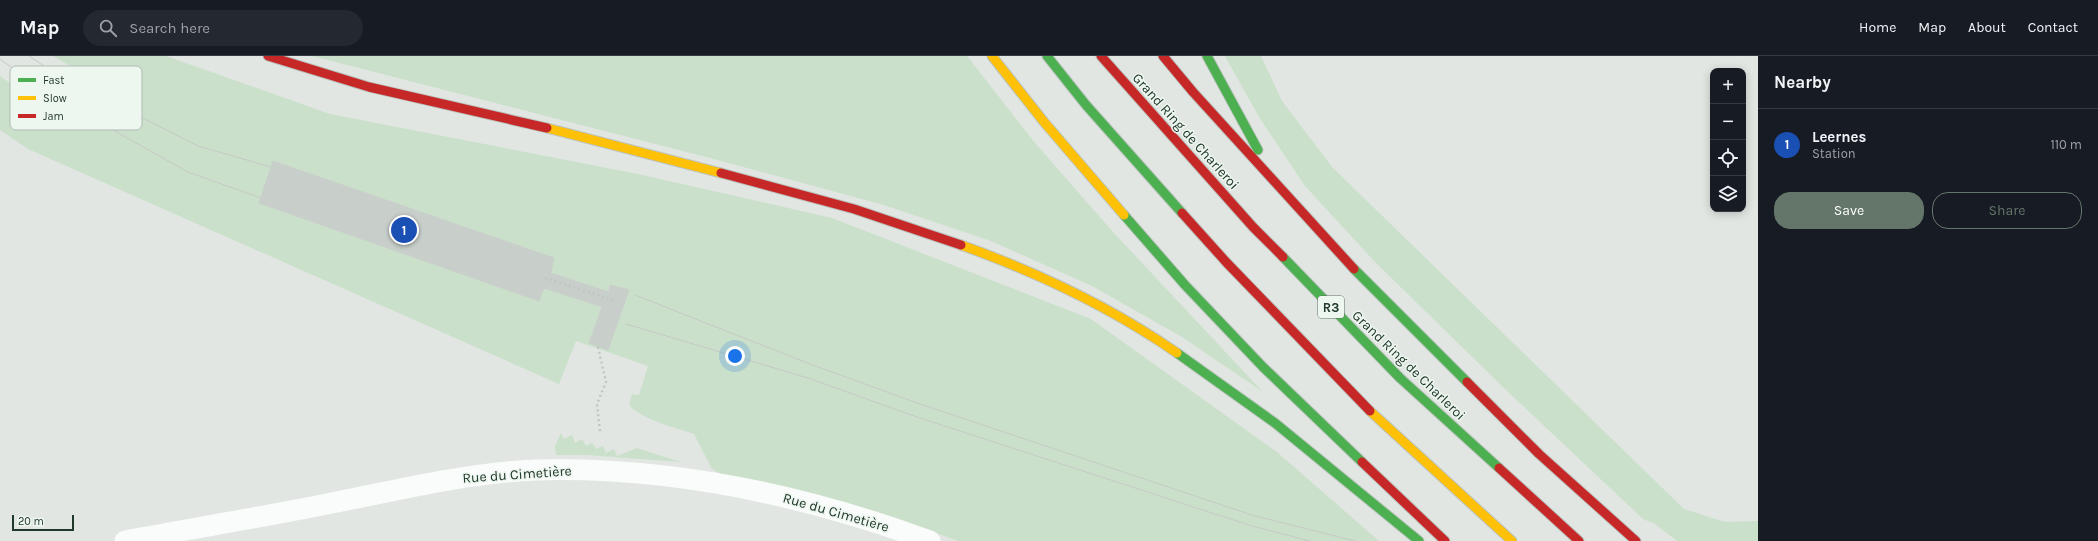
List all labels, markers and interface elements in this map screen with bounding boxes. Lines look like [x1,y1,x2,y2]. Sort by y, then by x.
search box [83,10,363,46]
text: Map [20,17,59,39]
icon: search [97,17,119,39]
text: Search here [129,19,210,37]
text: Home [1859,19,1896,36]
text: Map [1918,19,1946,36]
text: About [1968,19,2006,36]
text: Contact [2028,19,2078,36]
legend [10,66,142,130]
map controls [1710,68,1746,212]
button: + [1710,68,1746,104]
street label: Grand Ring de Charleroi [1129,70,1242,193]
text: Nearby [1774,72,1831,92]
text: Fast [43,74,64,87]
text: Slow [43,92,67,105]
button: − [1710,104,1746,140]
text: Jam [43,110,64,123]
text: Leernes [1812,128,1866,146]
text: 1 [1785,137,1789,152]
text: 110 m [2050,137,2082,152]
button: locate [1710,140,1746,176]
text: Station [1812,146,1856,161]
button: layers [1710,176,1746,212]
button: Save [1774,192,1924,229]
button: Share [1932,192,2082,229]
pin: 1 [391,215,417,245]
road number: R3 [1318,296,1344,318]
street label: Grand Ring de Charleroi [1348,307,1469,424]
your location [725,346,745,366]
street label: Rue du Cimetière [462,462,572,487]
street label: Rue du Cimetière [781,489,891,536]
scale bar [12,513,74,532]
text: 20 m [18,515,44,528]

